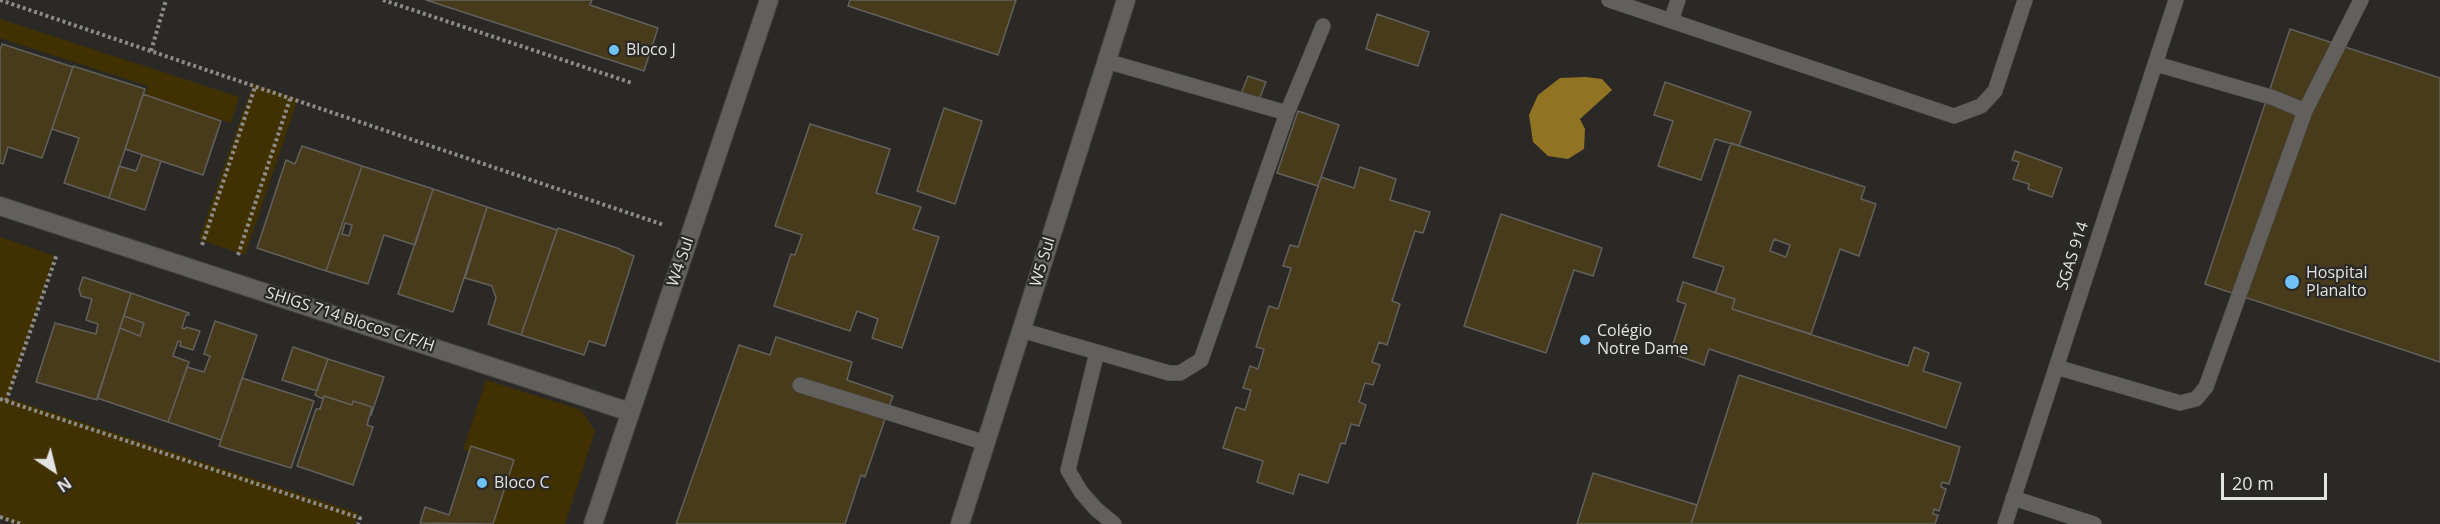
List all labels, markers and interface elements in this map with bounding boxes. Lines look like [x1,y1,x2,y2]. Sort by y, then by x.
place label: Bloco J [626,40,676,60]
marker: Bloco J [607,43,621,57]
street label: SGAS 914 [2053,219,2093,293]
street label: W4 Sul [664,235,698,289]
street label: W5 Sul [1026,235,1060,289]
place label: Hospital Planalto [2306,263,2368,301]
marker: Hospital Planalto [2283,273,2301,291]
street label: SHIGS 714 Blocos C/F/H [263,284,437,356]
place label: Colégio Notre Dame [1597,321,1688,359]
marker: Colégio Notre Dame [1578,333,1592,347]
north arrow [24,440,84,500]
scale bar [2224,461,2330,499]
text: 20 m [2232,471,2274,495]
text: N [53,472,76,497]
place label: Bloco C [494,473,550,493]
marker: Bloco C [475,476,489,490]

